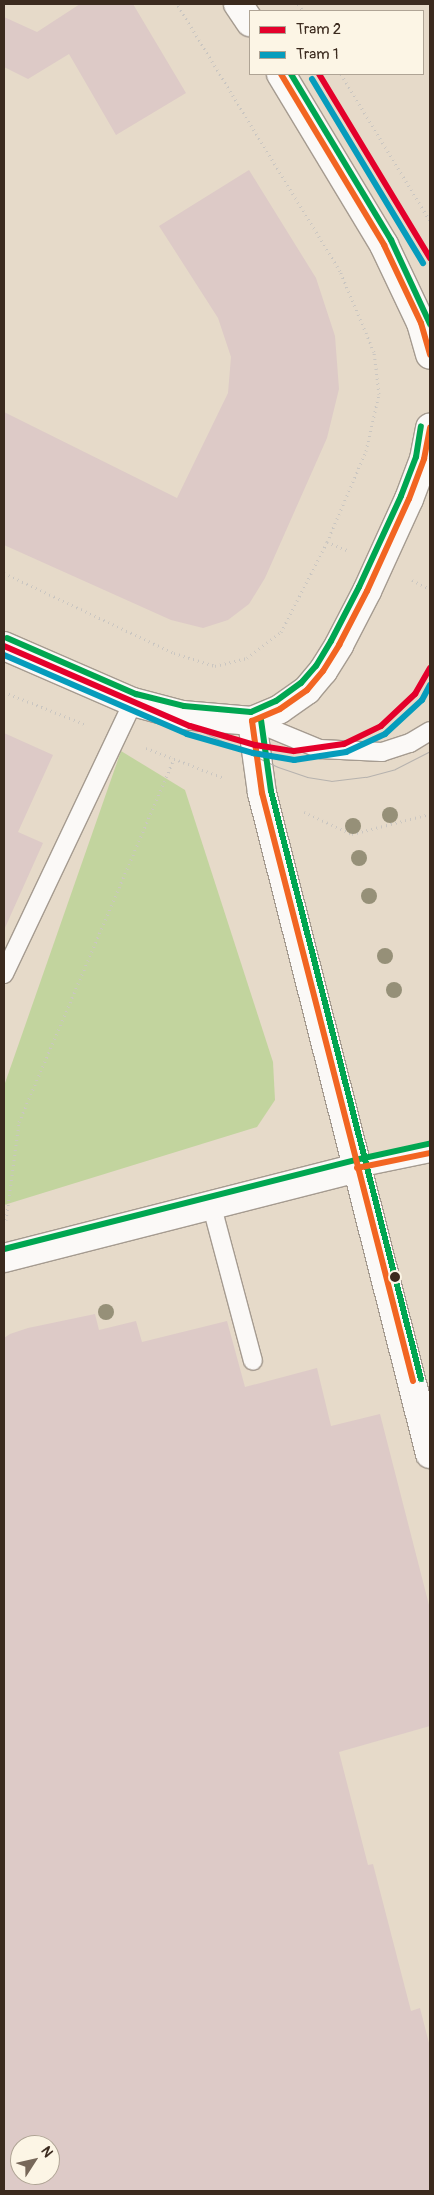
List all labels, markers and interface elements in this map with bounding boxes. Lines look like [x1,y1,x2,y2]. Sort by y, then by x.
legend [249,10,424,75]
text: Tram 2 [296,20,341,39]
text: Tram 1 [296,45,339,64]
unlabelled marker [390,1272,400,1282]
north arrow [10,2135,60,2185]
text: N [37,2143,57,2160]

